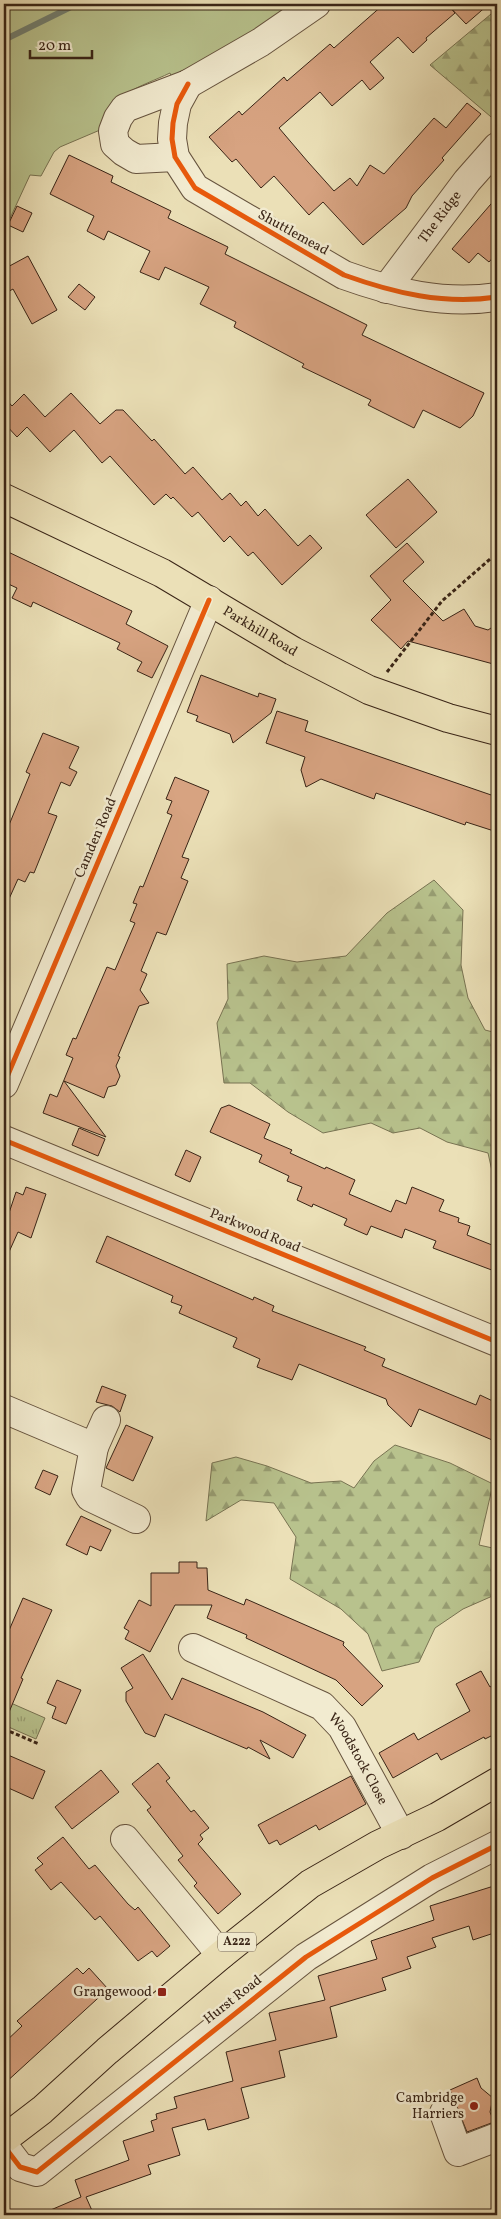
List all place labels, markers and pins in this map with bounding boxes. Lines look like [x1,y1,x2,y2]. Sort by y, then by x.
place label: Grangewood [73,1983,152,2002]
marker: Grangewood [156,1986,168,1998]
place label: Cambridge Harriers [396,2089,464,2124]
marker: Cambridge Harriers [468,2100,480,2112]

